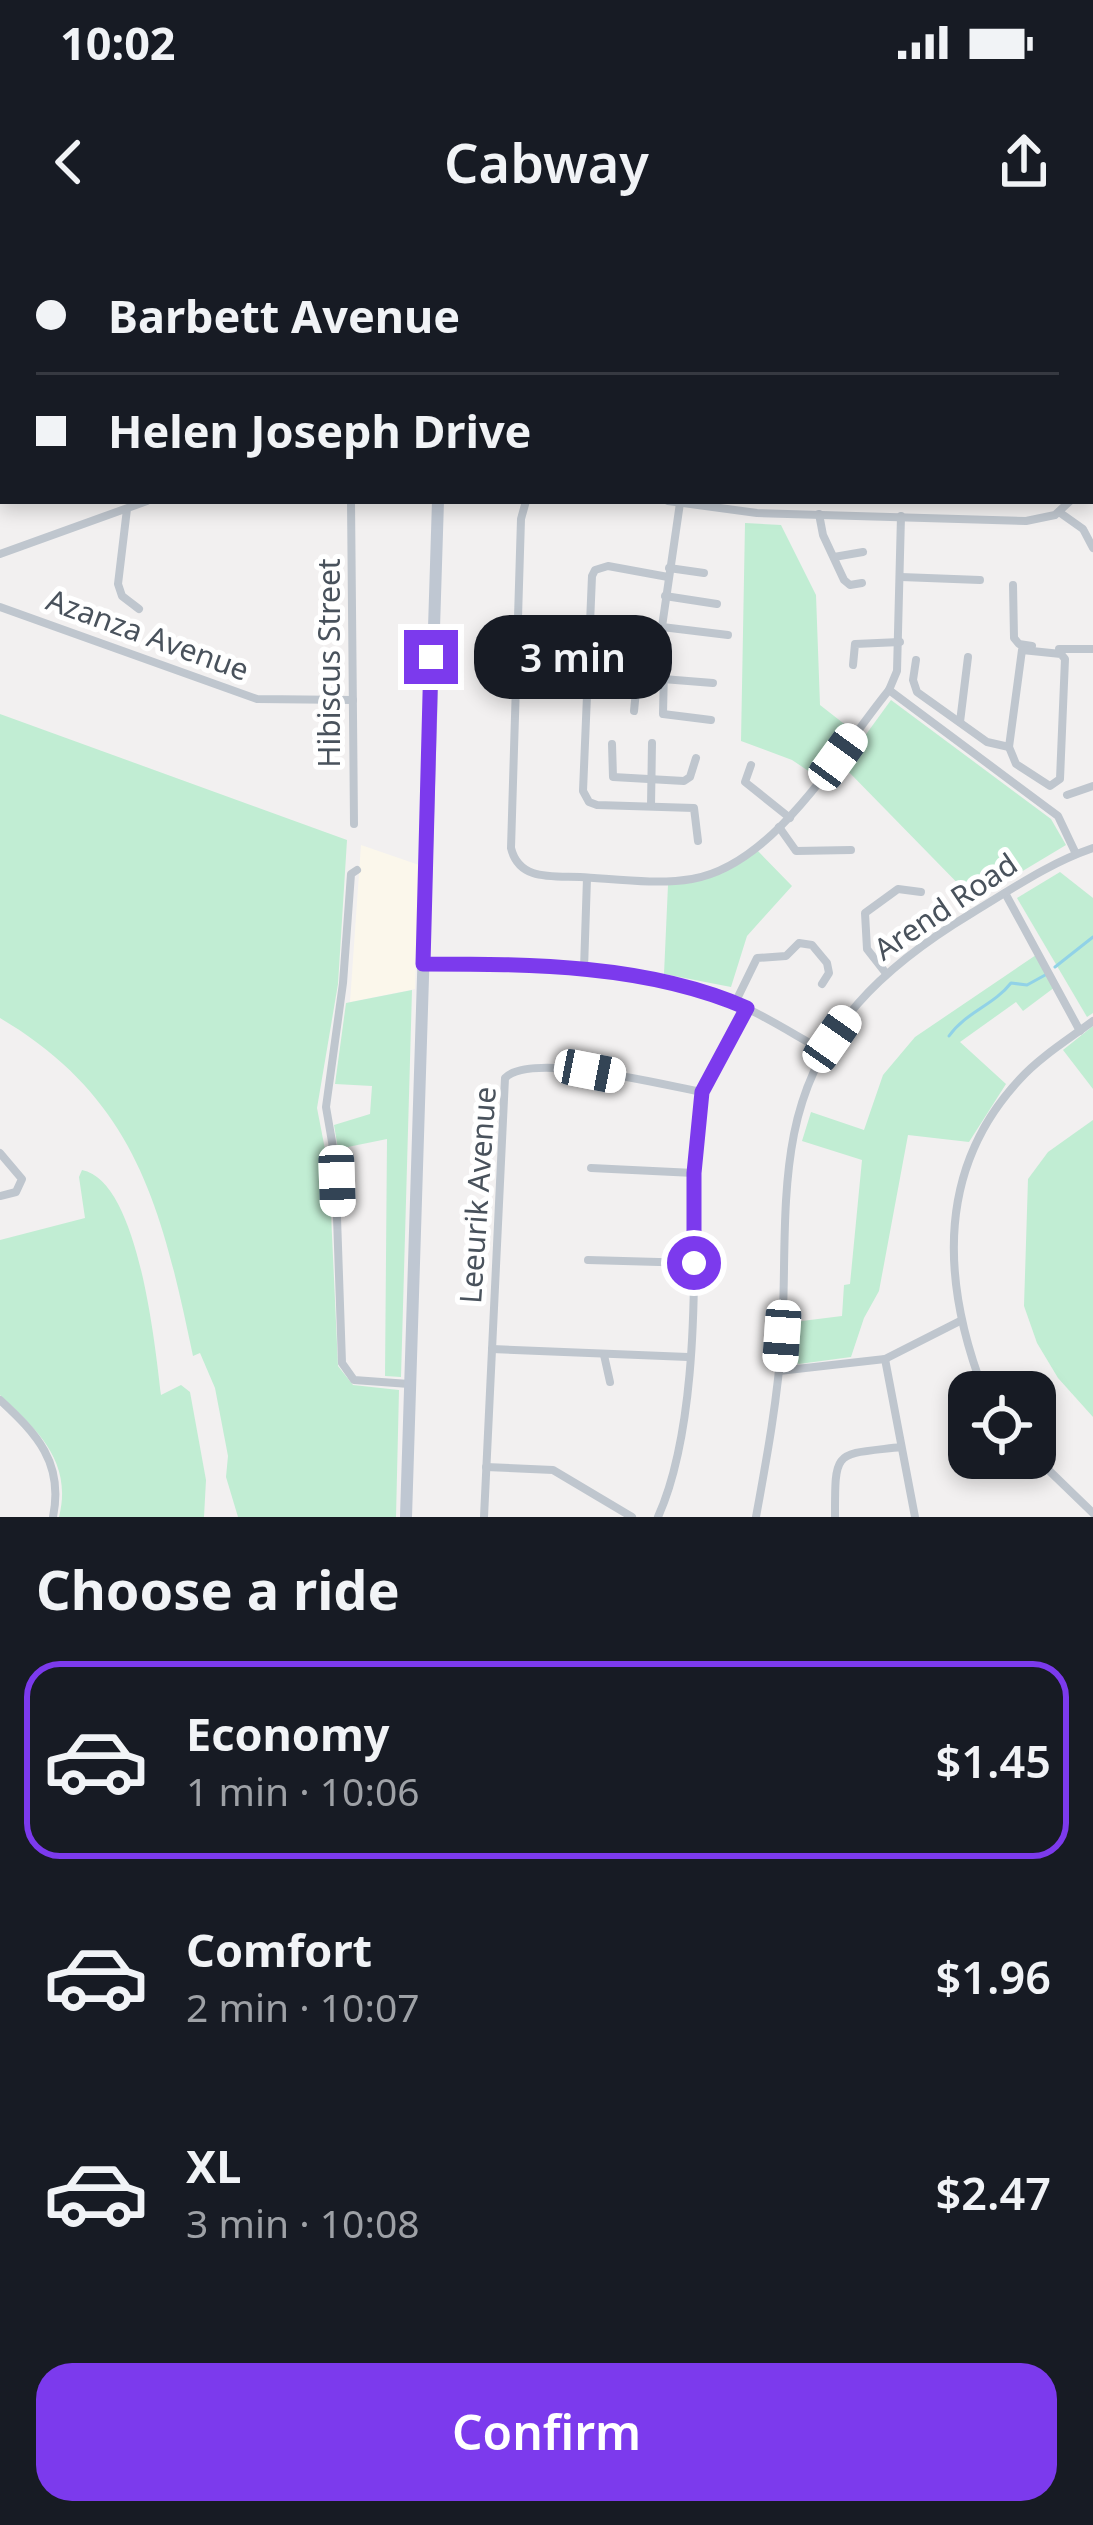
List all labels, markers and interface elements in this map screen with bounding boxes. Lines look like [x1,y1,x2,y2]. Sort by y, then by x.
text: 10:02 [60,12,176,73]
text: Cabway [444,125,649,199]
icon: back [36,129,102,195]
icon: share [991,129,1057,195]
text: Barbett Avenue [108,285,460,346]
text: Helen Joseph Drive [108,400,531,461]
street label: Hibiscus Street [308,558,349,768]
street label: Azanza Avenue [41,578,255,690]
callout: 3 min [473,615,671,699]
route end [404,630,458,684]
text: 3 min [520,630,626,683]
car [802,717,874,797]
street label: Arend Road [865,843,1025,969]
car [797,999,867,1079]
car [551,1046,629,1096]
street label: Leeurik Avenue [449,1085,505,1305]
car [318,1144,356,1218]
route start [667,1236,721,1290]
car [762,1299,802,1373]
map controls [948,1371,1056,1479]
button: locate [948,1371,1056,1479]
text: Choose a ride [36,1552,400,1626]
text: Economy [186,1703,390,1764]
icon: car [42,1706,150,1814]
text: $1.45 [936,1730,1051,1791]
text: 1 min · 10:06 [186,1764,420,1817]
text: Comfort [186,1919,372,1980]
icon: car [42,1922,150,2030]
text: $1.96 [936,1946,1051,2007]
text: 2 min · 10:07 [186,1980,420,2033]
text: XL [186,2135,241,2196]
icon: car [42,2138,150,2246]
text: $2.47 [936,2162,1051,2223]
text: 3 min · 10:08 [186,2196,420,2249]
button: Confirm [36,2363,1057,2501]

